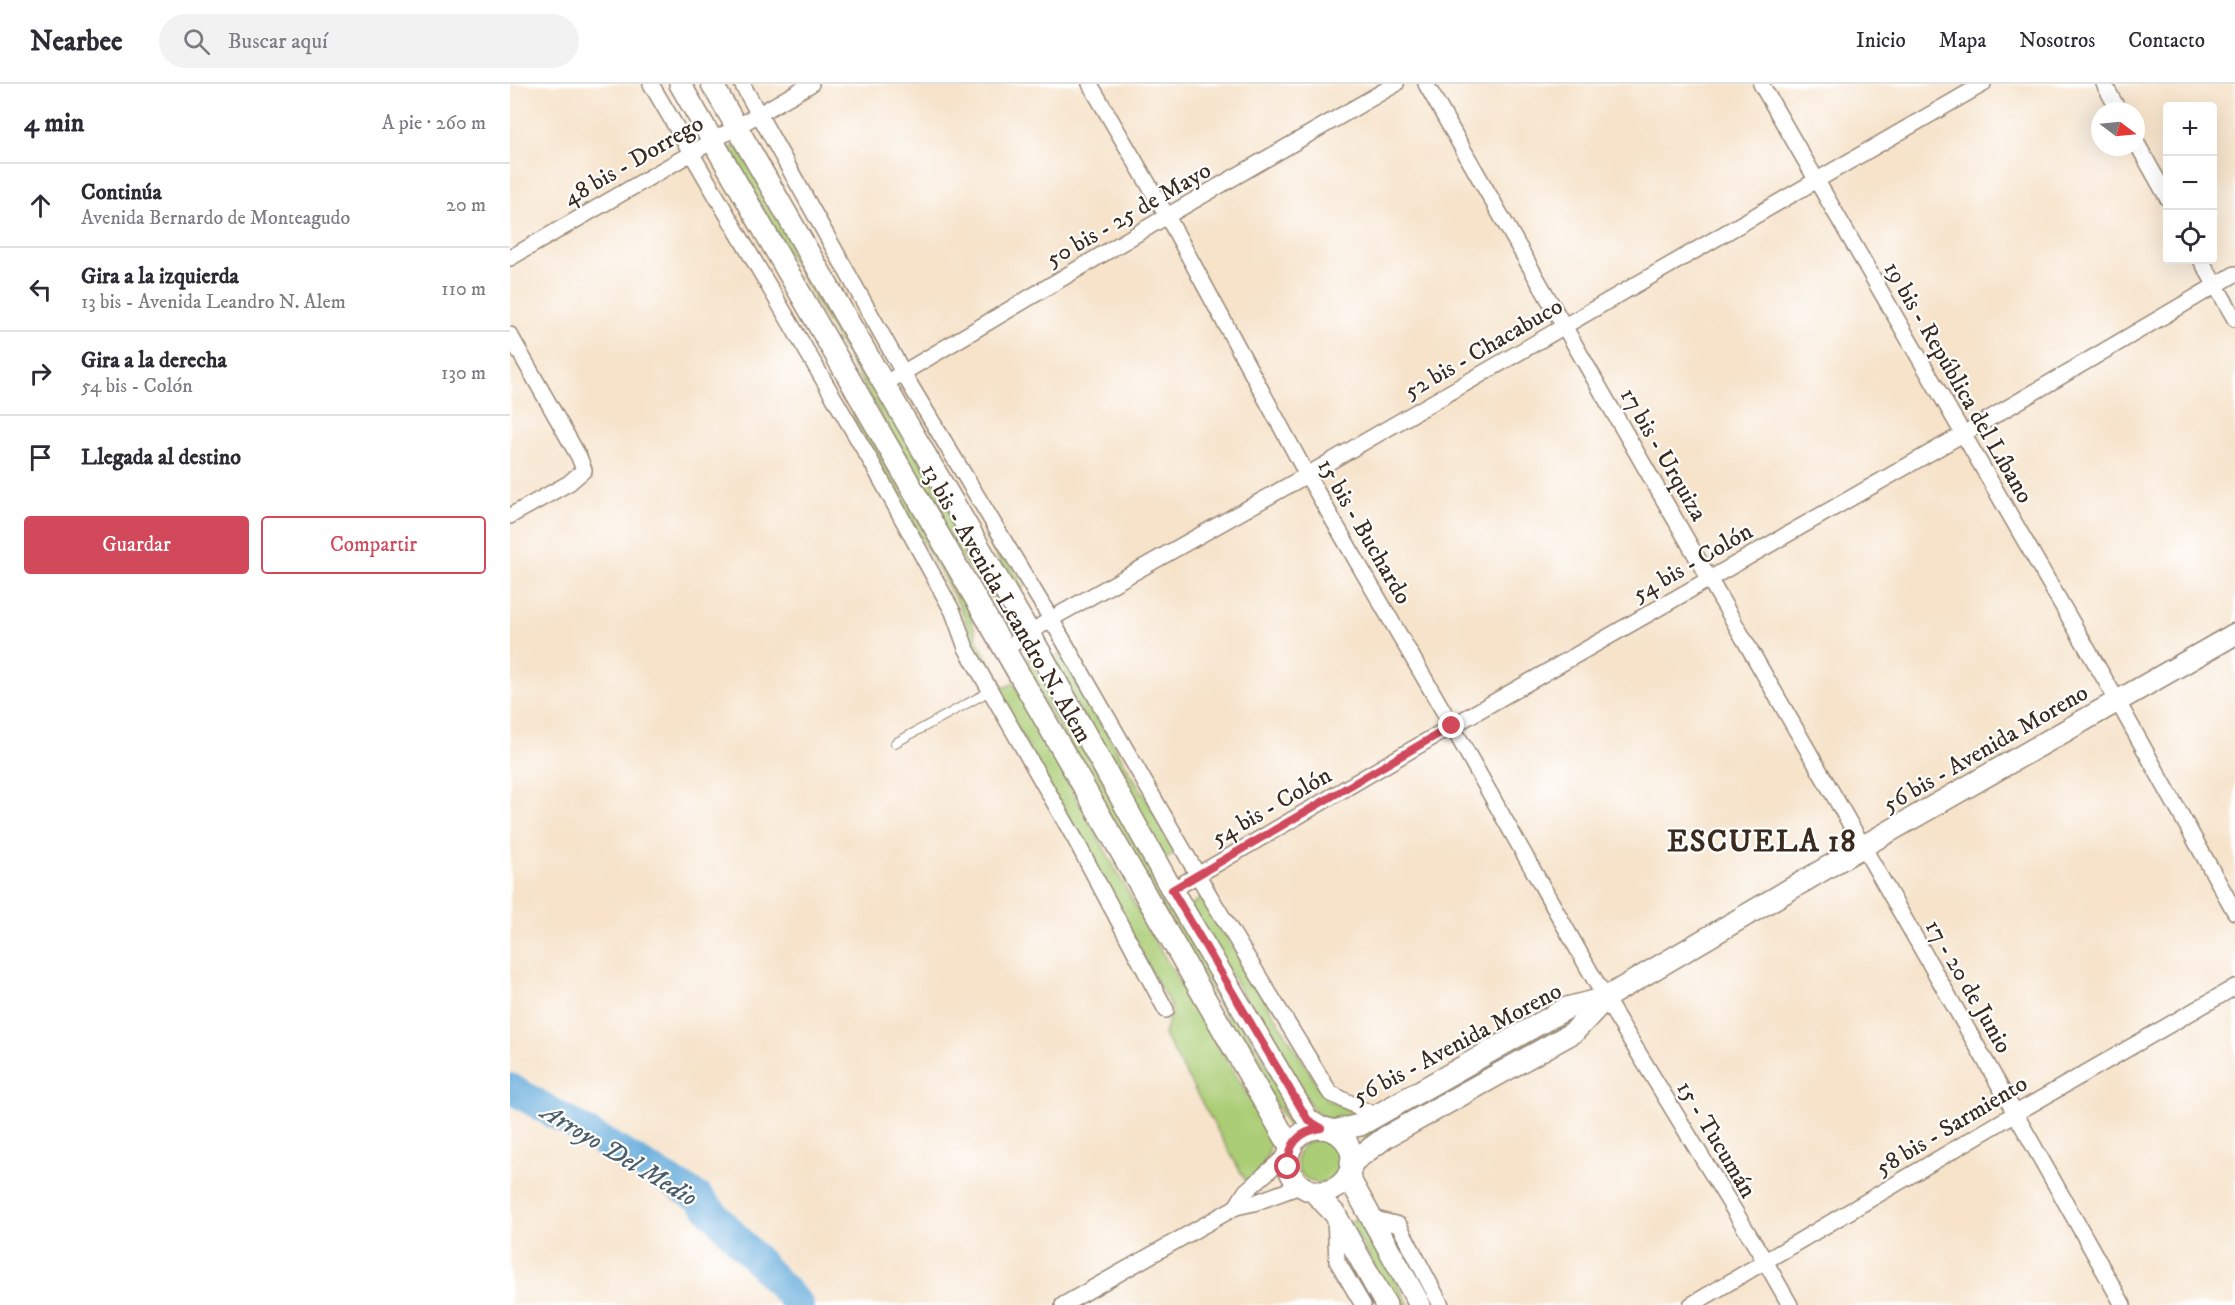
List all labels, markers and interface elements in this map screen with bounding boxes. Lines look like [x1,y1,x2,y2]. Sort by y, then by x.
search box [159,14,579,68]
text: Nearbee [30,24,123,59]
icon: search [180,25,213,58]
text: Buscar aquí [228,28,328,55]
text: Inicio [1856,28,1906,54]
text: Mapa [1939,28,1986,54]
text: Nosotros [2019,28,2095,54]
text: Contacto [2128,28,2205,54]
north arrow [2091,102,2145,156]
map controls [2163,102,2217,264]
button: + [2163,102,2217,156]
text: 4 min [24,107,84,140]
street label: 48 bis - Dorrego [558,109,709,213]
text: A pie · 260 m [382,111,486,136]
street label: 50 bis - 25 de Mayo [1040,155,1217,274]
button: − [2163,156,2217,210]
text: Continúa [81,179,162,206]
icon: ahead [24,189,57,222]
text: 20 m [446,193,486,218]
text: Avenida Bernardo de Monteagudo [81,206,350,231]
button: locate [2163,210,2217,264]
street label: 19 bis - República del Líbano [1877,256,2040,509]
text: Gira a la izquierda [81,263,239,290]
icon: left [24,273,57,306]
text: 110 m [441,277,486,302]
text: 13 bis - Avenida Leandro N. Alem [81,290,346,315]
street label: 52 bis - Chacabuco [1399,291,1568,406]
text: Gira a la derecha [81,347,227,374]
icon: right [24,357,57,390]
text: 130 m [441,361,486,386]
text: 54 bis - Colón [81,374,193,399]
street label: 17 bis - Urquiza [1613,382,1714,527]
icon: arrive [24,441,57,474]
text: Llegada al destino [81,444,241,471]
street label: 15 bis - Buchardo [1310,453,1418,610]
street label: 13 bis - Avenida Leandro N. Alem [914,458,1099,749]
button: Guardar [24,516,249,574]
button: Compartir [261,516,486,574]
street label: 54 bis - Colón [1627,516,1758,609]
street label: 56 bis - Avenida Moreno [1877,678,2094,820]
route end [1438,712,1464,738]
street label: 54 bis - Colón [1206,760,1337,853]
district label: ESCUELA 18 [1667,824,1857,861]
street label: 17 - 20 de Junio [1918,914,2018,1059]
street label: 56 bis - Avenida Moreno [1348,976,1567,1112]
street label: 58 bis - Sarmiento [1870,1069,2033,1183]
street label: 15 - Tucumán [1669,1076,1763,1204]
water label: Arroyo Del Medio [533,1094,703,1215]
route start [1274,1153,1300,1179]

